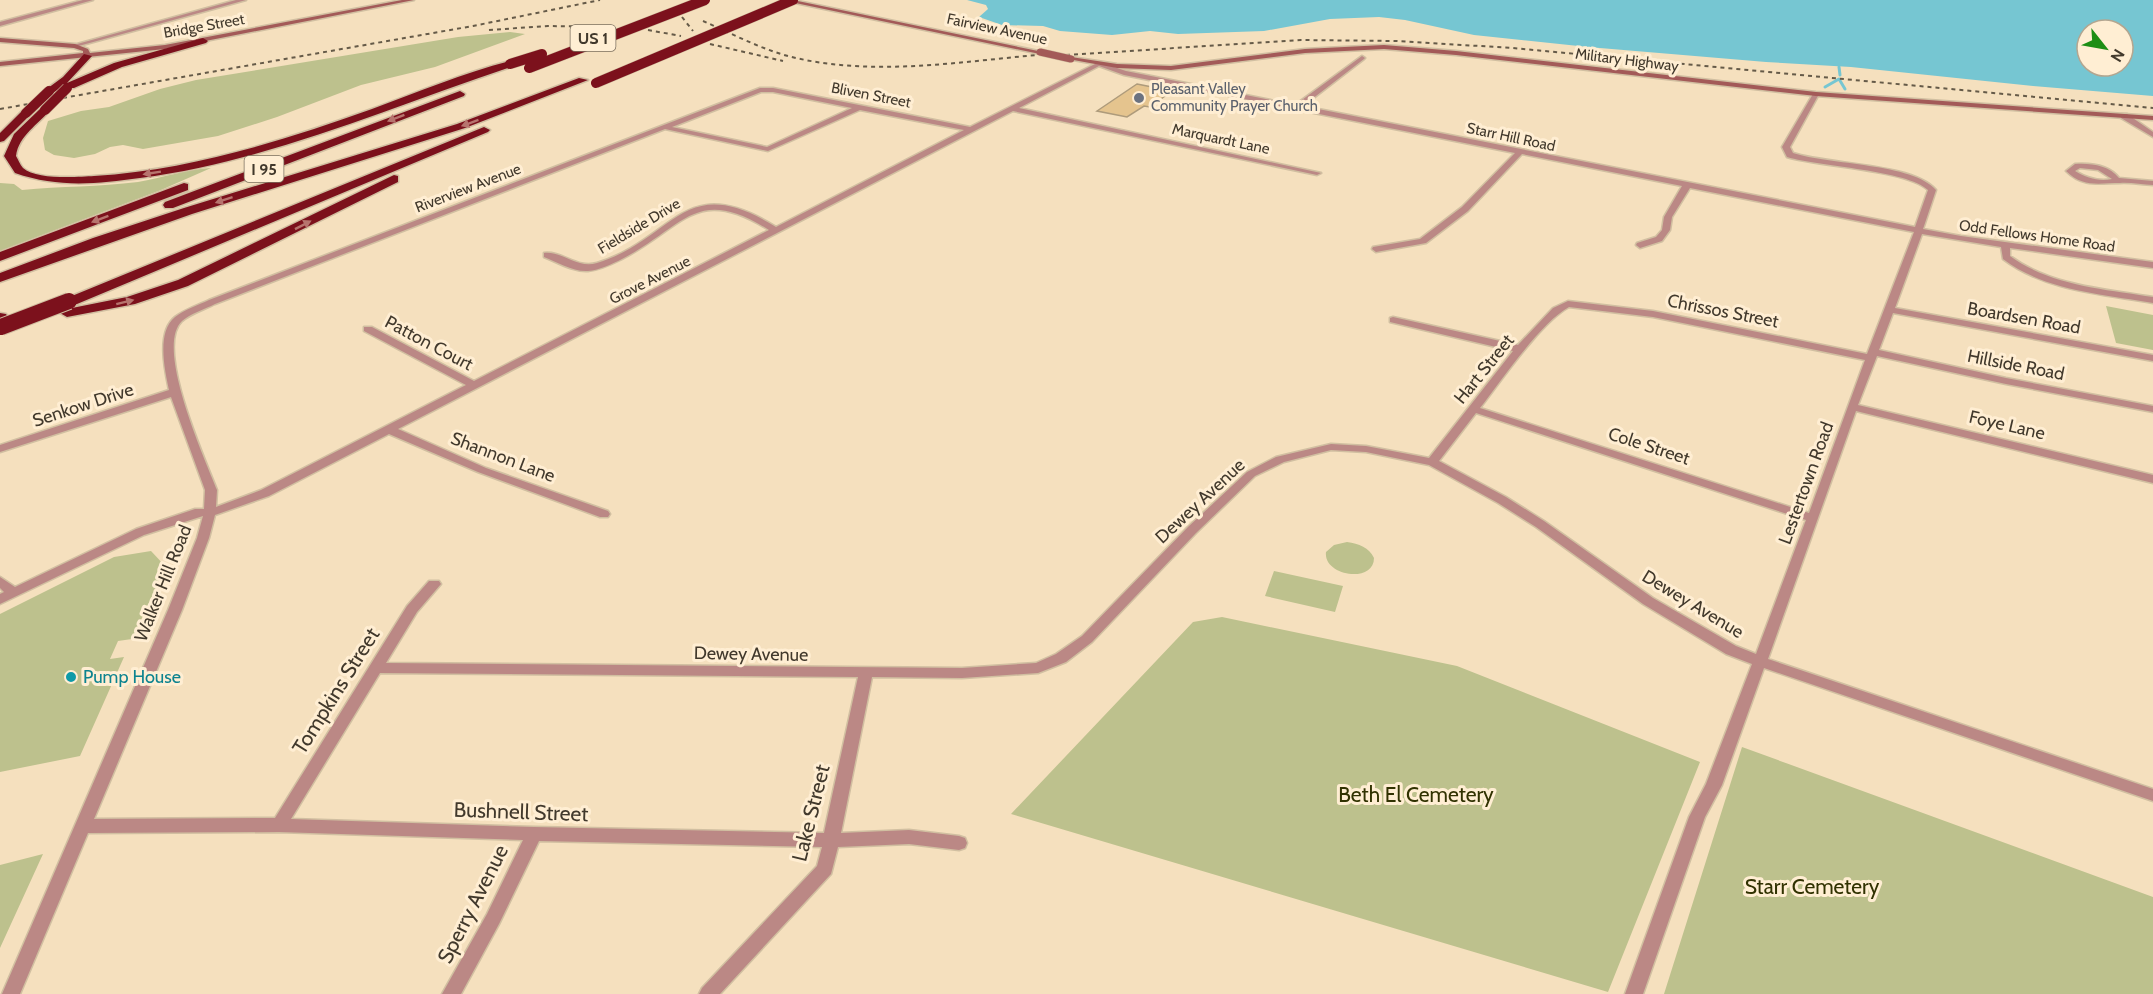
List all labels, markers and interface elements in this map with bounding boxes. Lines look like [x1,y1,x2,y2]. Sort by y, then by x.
street label: Bridge Street [162,10,246,42]
street label: Fairview Avenue [945,10,1049,48]
north arrow [2075,18,2135,78]
road number: US 1 [570,25,616,51]
street label: Military Highway [1574,45,1680,75]
text: N [2106,46,2128,65]
street label: Bliven Street [830,78,912,112]
place label: Pleasant Valley Community Prayer Church [1151,80,1318,115]
marker: Pleasant Valley Community Prayer Church [1132,91,1146,105]
one-way arrow [387,114,405,124]
one-way arrow [461,119,479,128]
street label: Starr Hill Road [1465,119,1557,155]
street label: Marquardt Lane [1171,120,1272,158]
road number: I 95 [244,156,284,182]
street label: Riverview Avenue [413,159,524,216]
one-way arrow [142,169,161,178]
street label: Fieldside Drive [595,194,684,258]
one-way arrow [215,196,233,205]
one-way arrow [91,215,109,224]
street label: Odd Fellows Home Road [1958,216,2116,256]
one-way arrow [295,220,312,230]
street label: Grove Avenue [606,252,694,308]
street label: Chrissos Street [1665,289,1781,333]
one-way arrow [116,297,134,306]
street label: Boardsen Road [1966,297,2082,339]
street label: Patton Court [381,311,477,375]
street label: Hart Street [1449,330,1519,408]
street label: Hillside Road [1966,345,2066,385]
street label: Senkow Drive [30,378,136,432]
street label: Foye Lane [1967,406,2047,444]
street label: Lestertown Road [1774,419,1838,547]
street label: Cole Street [1605,422,1693,470]
street label: Shannon Lane [448,427,558,487]
street label: Dewey Avenue [1151,454,1249,548]
street label: Walker Hill Road [130,521,196,645]
street label: Dewey Avenue [1638,565,1748,643]
street label: Tompkins Street [287,623,384,758]
street label: Dewey Avenue [694,642,808,666]
place label: Pump House [83,666,181,688]
marker: Pump House [64,670,78,684]
street label: Lake Street [786,762,835,864]
park label: Beth El Cemetery [1338,782,1494,807]
street label: Bushnell Street [453,797,589,826]
street label: Sperry Avenue [432,840,513,967]
park label: Starr Cemetery [1745,874,1880,899]

